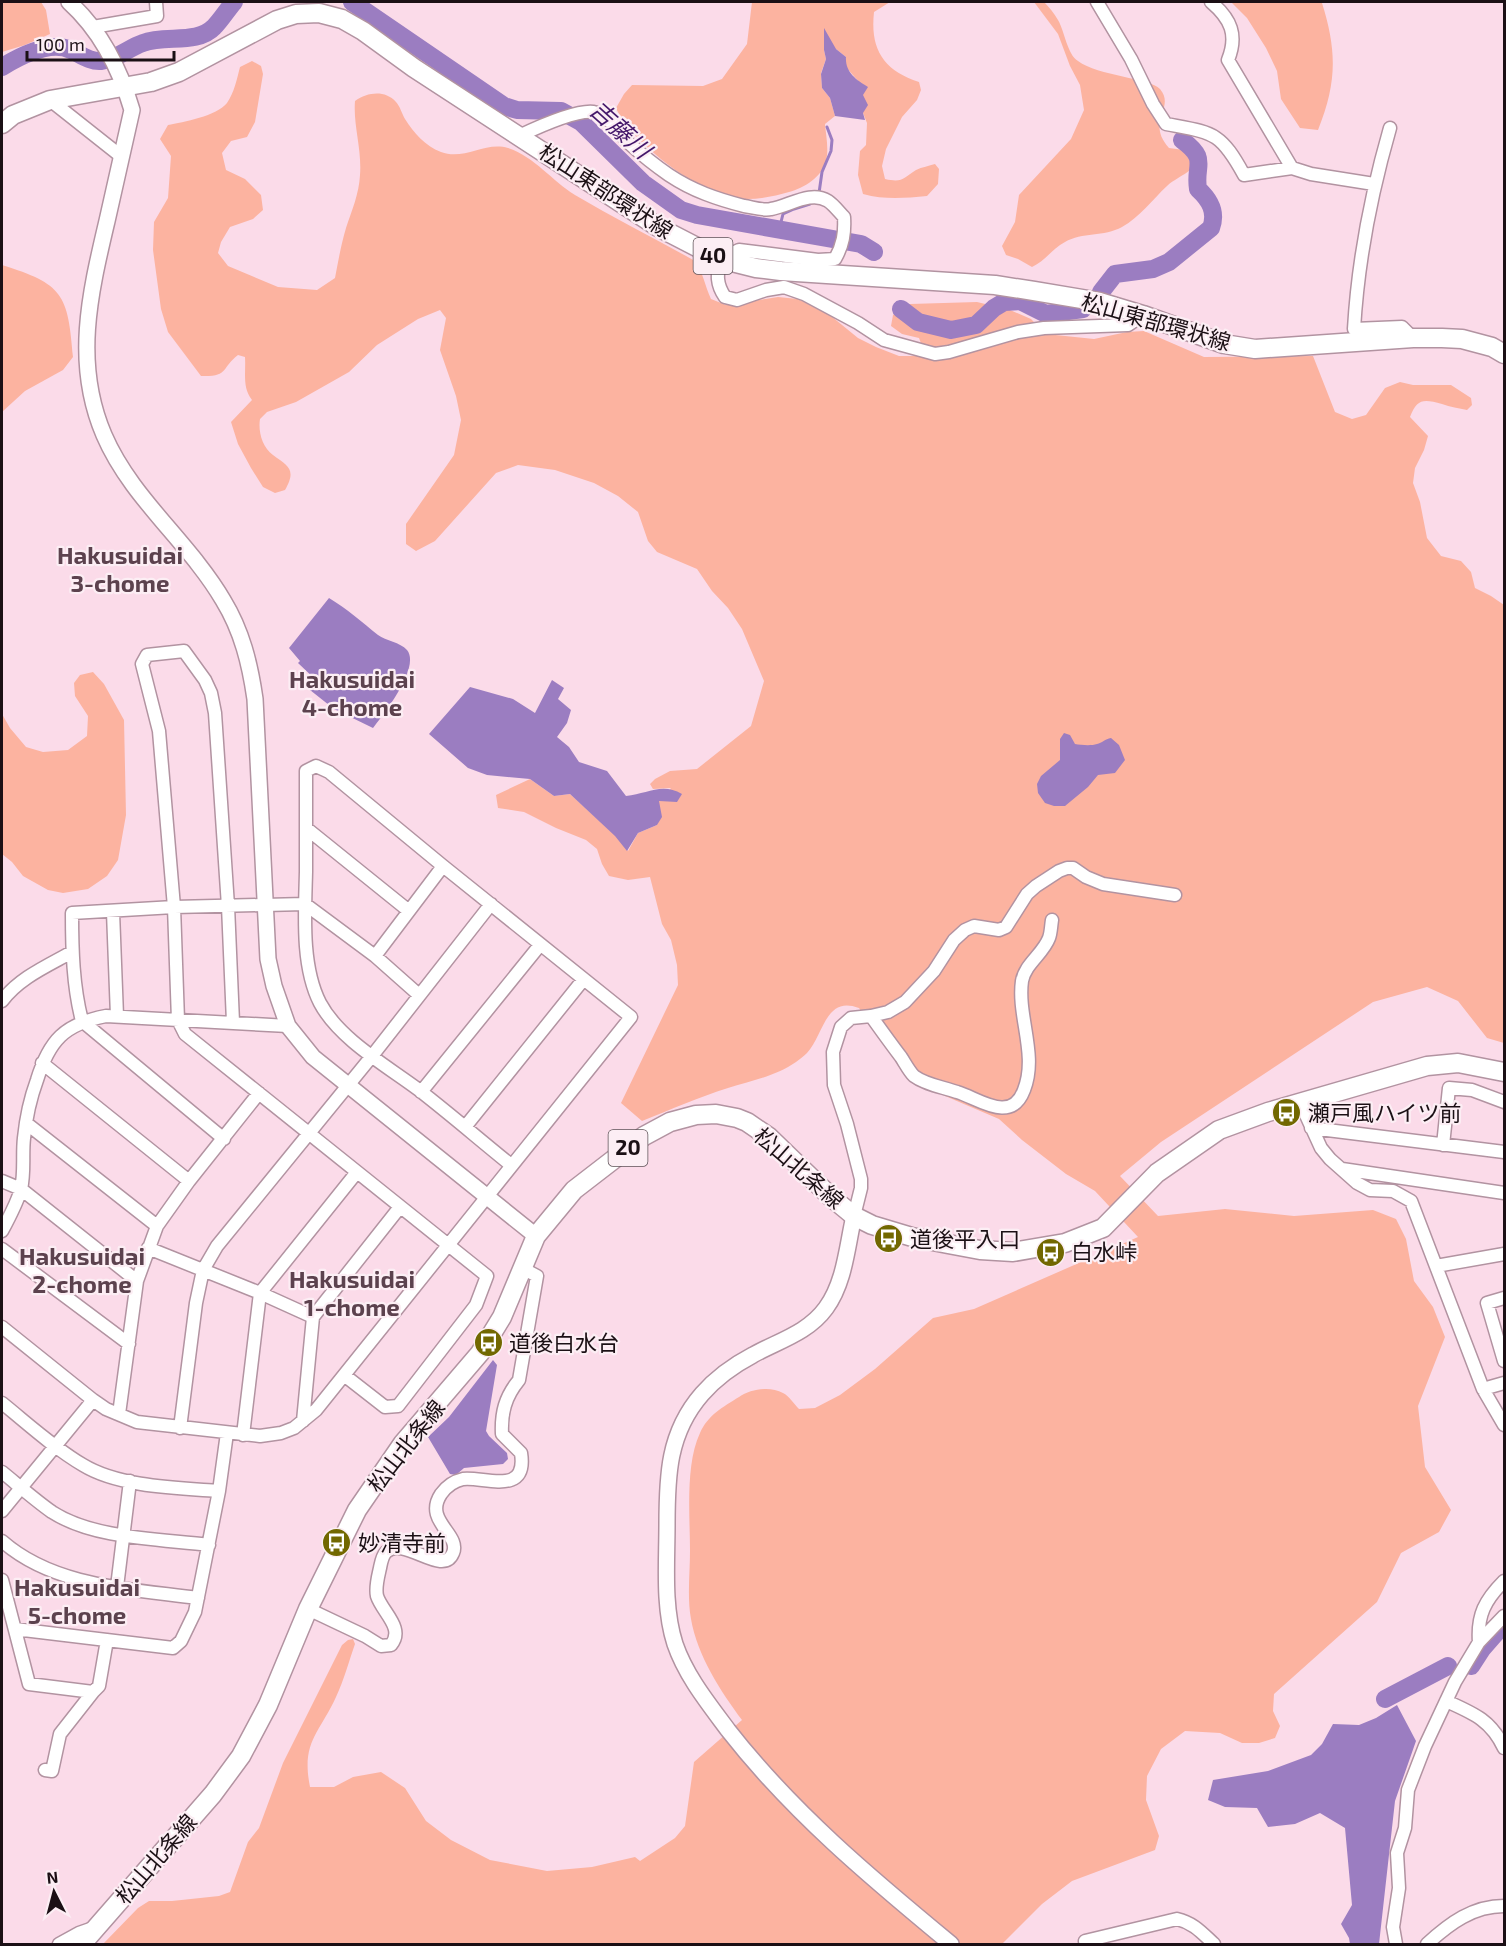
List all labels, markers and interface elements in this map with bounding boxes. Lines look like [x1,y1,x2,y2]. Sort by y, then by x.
scale bar [27,24,174,62]
text: 100 m [36,33,85,55]
water label: 吉藤川 [585,94,660,166]
street label: 松山東部環状線 [535,137,678,243]
road number: 40 [694,238,732,274]
street label: 松山東部環状線 [1079,287,1234,355]
district label: Hakusuidai 3-chome [57,540,183,597]
district label: Hakusuidai 4-chome [289,664,415,721]
bus stop icon: 瀬戸風ハイツ前 [1271,1097,1303,1129]
place label: 瀬戸風ハイツ前 [1308,1099,1462,1125]
street label: 松山北条線 [750,1121,850,1213]
road number: 20 [608,1130,648,1166]
bus stop icon: 道後平入口 [873,1223,905,1255]
place label: 道後平入口 [910,1225,1020,1251]
bus stop icon: 白水峠 [1034,1236,1066,1268]
place label: 白水峠 [1071,1238,1137,1264]
district label: Hakusuidai 2-chome [19,1241,145,1298]
district label: Hakusuidai 1-chome [289,1264,415,1321]
bus stop icon: 道後白水台 [472,1327,504,1359]
place label: 道後白水台 [509,1329,619,1355]
street label: 松山北条線 [361,1394,449,1497]
bus stop icon: 妙清寺前 [321,1527,353,1559]
place label: 妙清寺前 [358,1529,446,1555]
district label: Hakusuidai 5-chome [14,1572,140,1629]
street label: 松山北条線 [109,1808,201,1908]
north arrow [24,1862,84,1922]
text: N [46,1867,59,1887]

